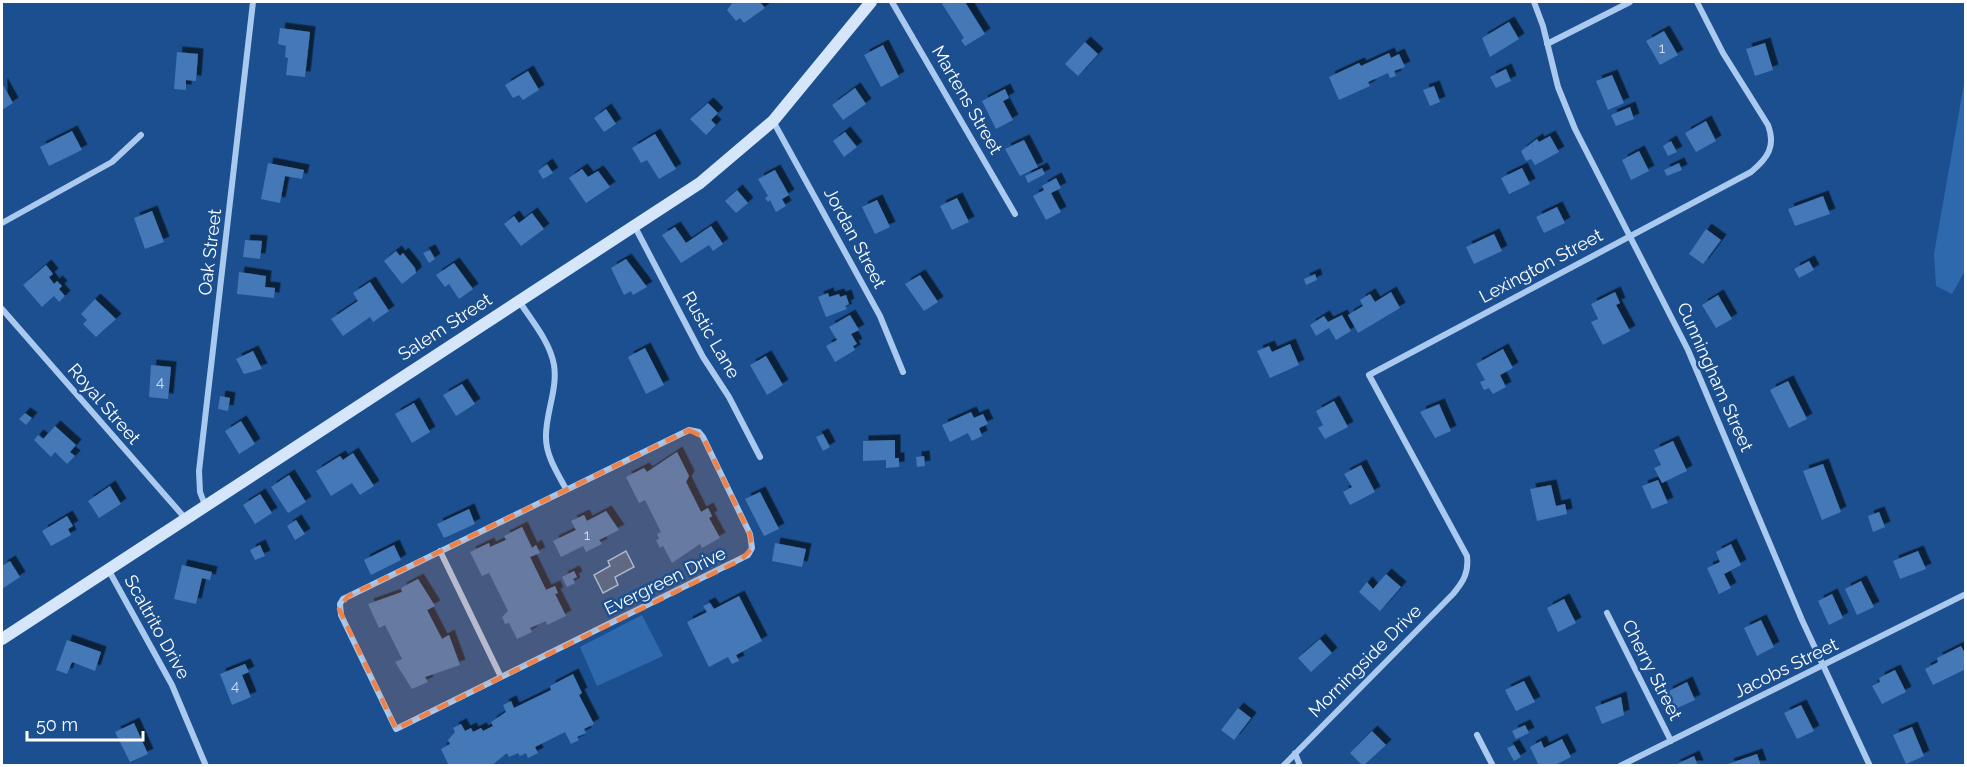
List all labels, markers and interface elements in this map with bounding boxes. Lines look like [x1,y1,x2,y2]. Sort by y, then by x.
house number: 1 [1659,39,1666,57]
street label: Martens Street [928,42,1007,158]
street label: Jordan Street [820,184,891,292]
street label: Oak Street [194,207,225,297]
street label: Lexington Street [1475,224,1606,307]
street label: Rustic Lane [678,288,745,382]
street label: Salem Street [394,289,495,365]
street label: Cunningham Street [1673,299,1758,455]
street label: Royal Street [64,359,145,448]
house number: 4 [156,373,164,391]
house number: 1 [584,526,591,544]
street label: Evergreen Drive [600,542,729,619]
street label: Scaltrito Drive [120,571,195,683]
street label: Morningside Drive [1304,600,1426,721]
street label: Cherry Street [1618,616,1687,723]
street label: Jacobs Street [1730,633,1841,702]
house number: 4 [231,677,239,695]
scale bar [27,704,142,742]
text: 50 m [36,714,78,735]

